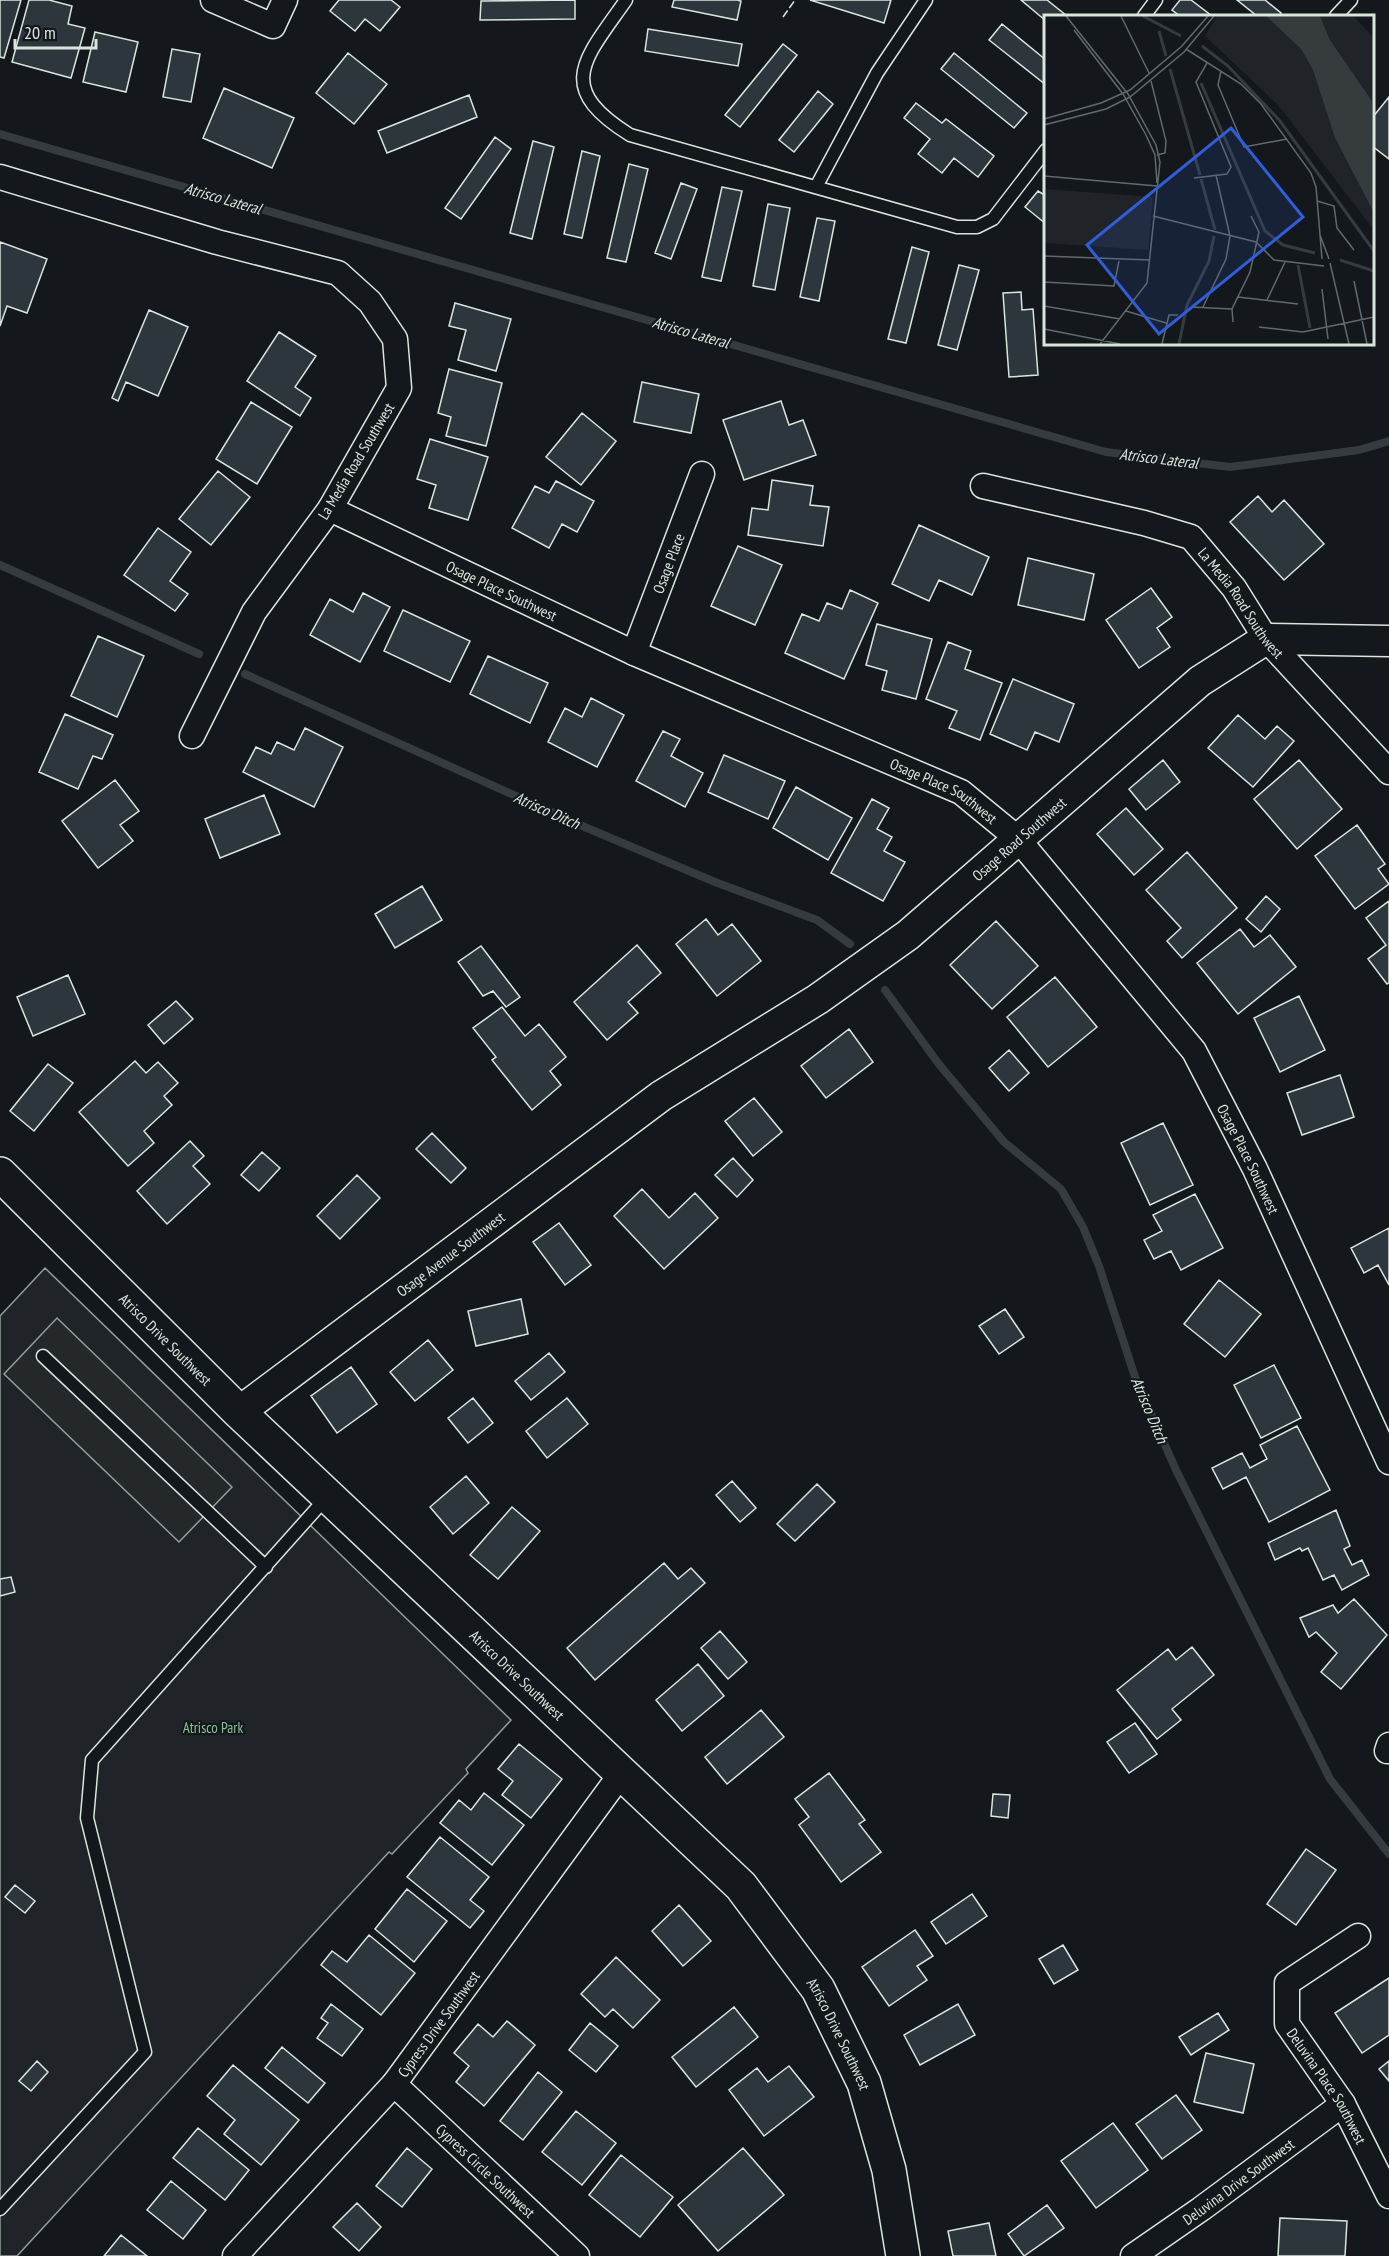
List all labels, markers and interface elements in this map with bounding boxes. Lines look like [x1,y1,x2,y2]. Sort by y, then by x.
scale bar [15,12,96,50]
inset map [1044,15,1374,345]
text: 20 m [24,21,56,44]
water label: Atrisco Lateral [182,178,265,219]
water label: Atrisco Lateral [650,312,733,353]
street label: La Media Road Southwest [314,399,398,523]
water label: Atrisco Lateral [1119,443,1201,473]
street label: Osage Place [648,531,688,596]
street label: La Media Road Southwest [1194,543,1288,662]
street label: Osage Place Southwest [443,556,560,625]
street label: Osage Place Southwest [887,754,1001,828]
water label: Atrisco Ditch [511,787,584,834]
street label: Osage Road Southwest [968,793,1070,885]
street label: Osage Place Southwest [1213,1101,1284,1217]
street label: Osage Avenue Southwest [392,1207,508,1300]
street label: Atrisco Drive Southwest [116,1289,216,1389]
water label: Atrisco Ditch [1127,1374,1173,1447]
street label: Atrisco Drive Southwest [466,1626,569,1724]
park label: Atrisco Park [183,1718,243,1737]
street label: Cypress Drive Southwest [393,1967,483,2081]
street label: Atrisco Drive Southwest [803,1974,875,2092]
street label: Deluvina Place Southwest [1283,2024,1371,2147]
street label: Cypress Circle Southwest [432,2119,539,2221]
street label: Deluvina Drive Southwest [1179,2134,1298,2229]

